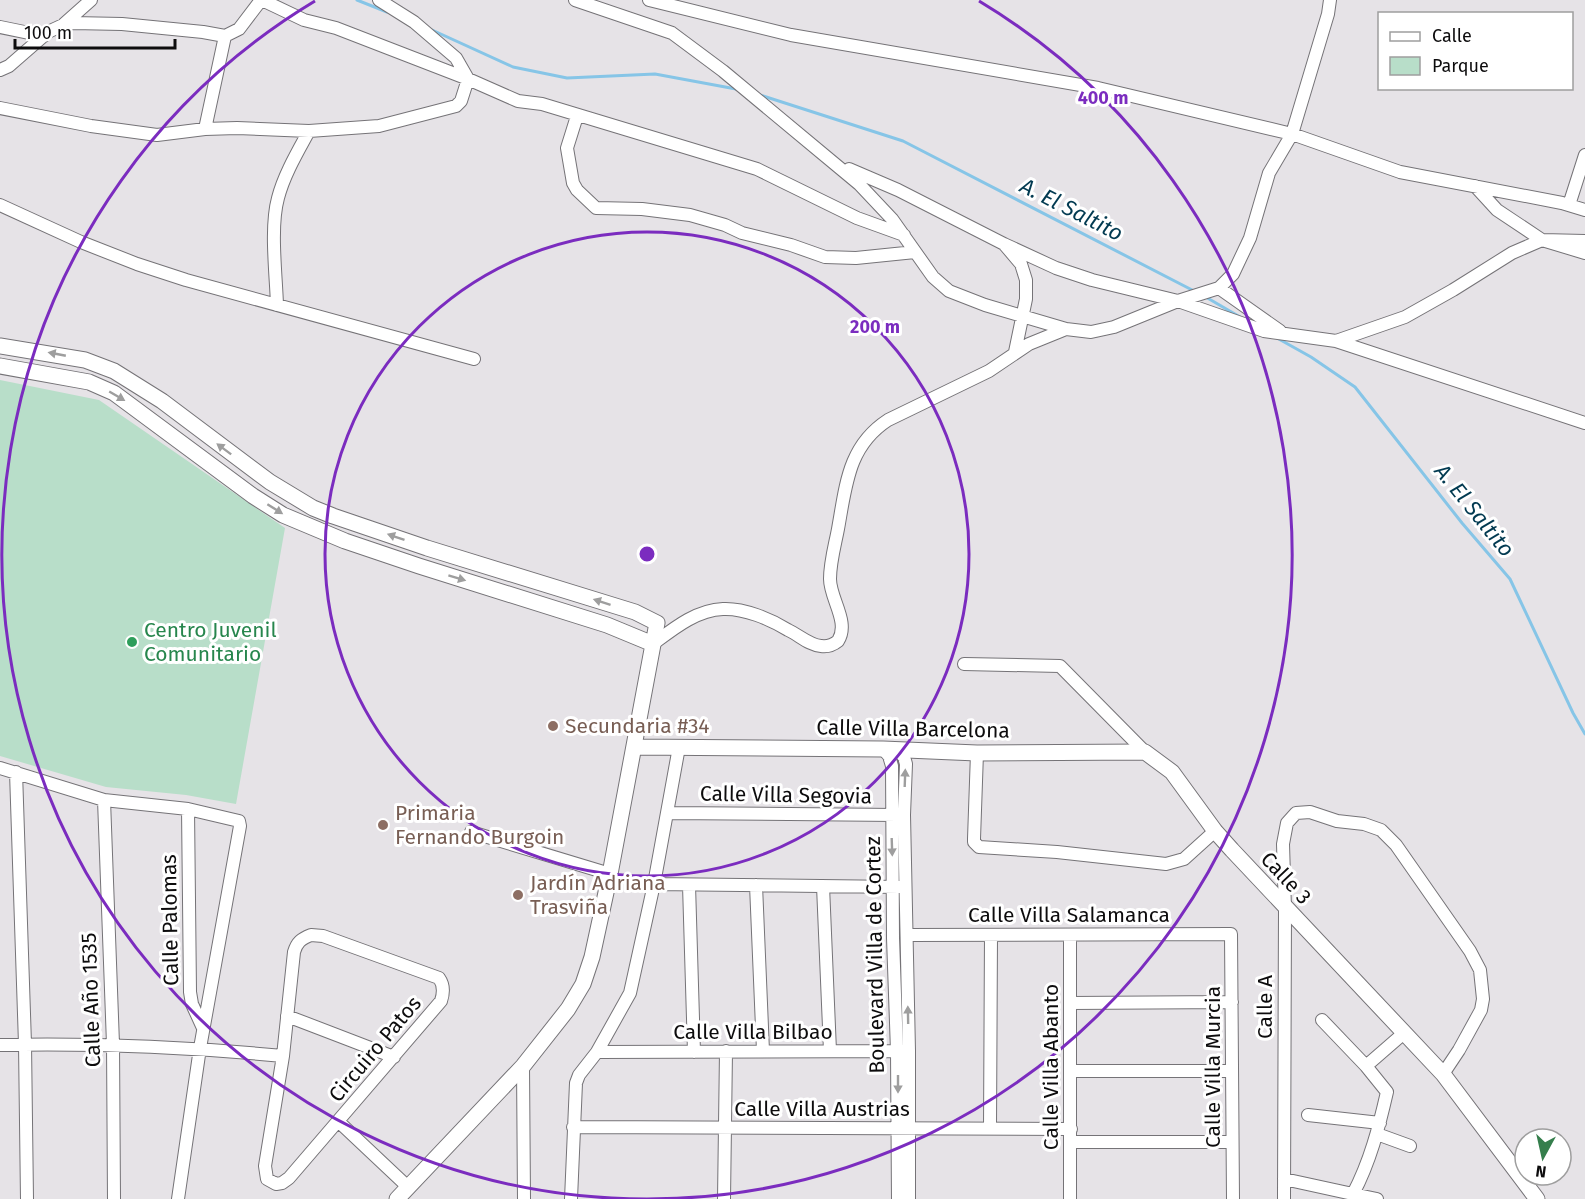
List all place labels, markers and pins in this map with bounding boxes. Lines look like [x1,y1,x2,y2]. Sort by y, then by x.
centre of rings [637,544,657,564]
place label: Centro Juvenil Comunitario [144,617,277,667]
marker: Centro Juvenil Comunitario [125,635,139,649]
place label: Secundaria #34 [565,713,710,739]
marker: Secundaria #34 [546,719,560,733]
place label: Primaria Fernando Burgoin [395,800,564,850]
marker: Primaria Fernando Burgoin [376,818,390,832]
place label: Jardín Adriana Trasviña [530,870,666,920]
marker: Jardín Adriana Trasviña [511,888,525,902]

